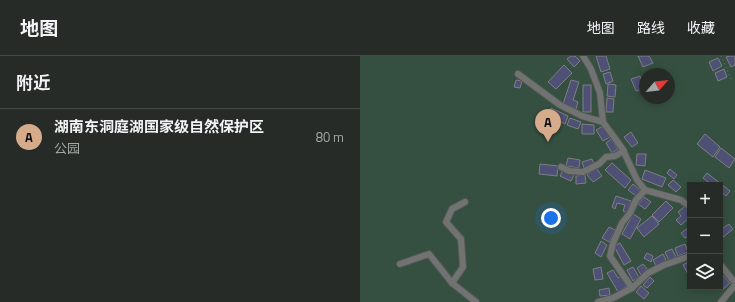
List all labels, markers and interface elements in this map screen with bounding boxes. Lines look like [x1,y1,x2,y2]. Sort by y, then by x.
text: 地图 [20,13,58,42]
text: 地图 [587,17,615,38]
text: 路线 [637,17,665,38]
text: 收藏 [687,17,715,38]
north arrow [639,68,675,104]
text: 附近 [16,70,50,96]
pin: A [535,109,561,142]
text: 湖南东洞庭湖国家级自然保护区 [54,115,264,138]
text: A [25,127,33,147]
text: 80 m [316,127,344,147]
text: 公园 [54,138,80,158]
map controls [687,182,723,290]
button: + [687,182,723,218]
your location [541,208,561,228]
button: − [687,218,723,254]
button: layers [687,254,723,290]

